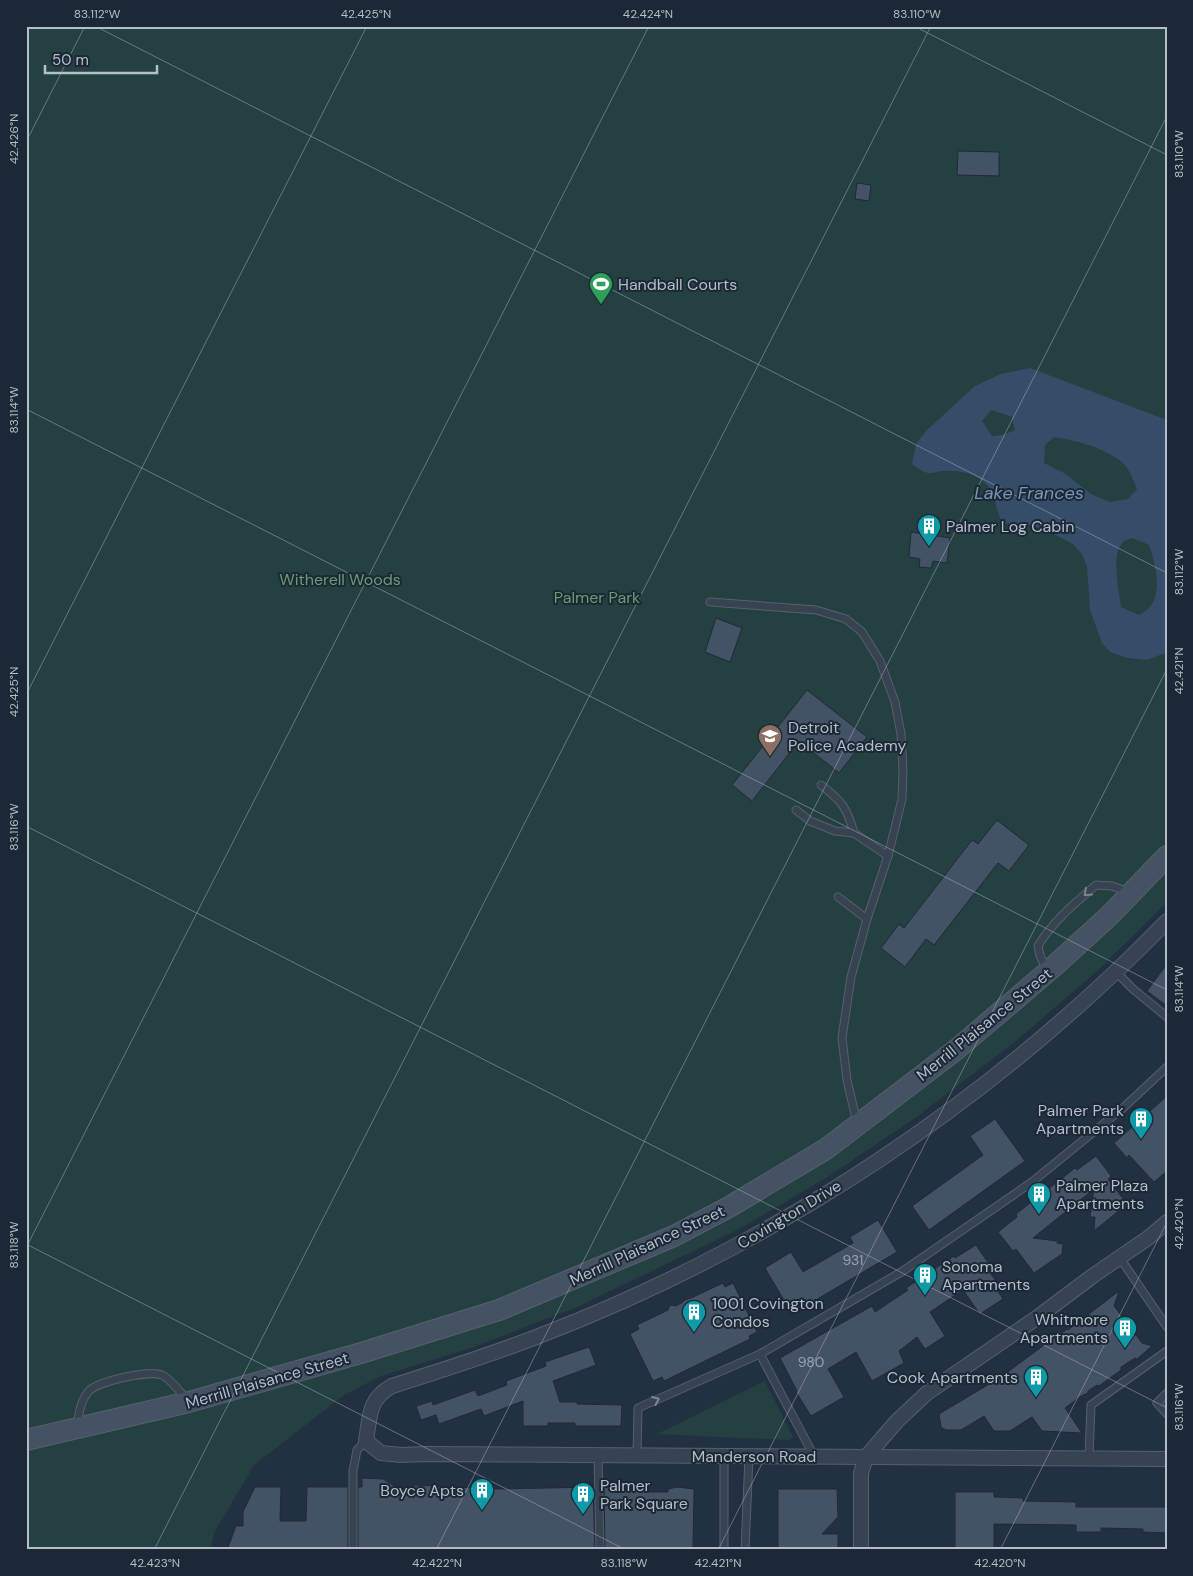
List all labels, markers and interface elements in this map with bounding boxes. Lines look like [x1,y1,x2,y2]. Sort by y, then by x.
text: 83.112°W [74,6,121,22]
text: 42.425°N [341,6,391,22]
text: 42.424°N [623,6,673,22]
text: 83.110°W [893,6,941,22]
scale bar [45,42,158,74]
text: 50 m [52,50,89,70]
text: 42.426°N [6,114,22,164]
text: 83.110°W [1171,130,1187,178]
sports icon: Handball Courts [588,271,614,305]
place label: Handball Courts [618,274,737,295]
text: 83.114°W [6,386,22,434]
water label: Lake Frances [974,481,1084,505]
building icon: Palmer Log Cabin [916,513,942,547]
place label: Palmer Log Cabin [946,516,1074,537]
text: 83.112°W [1171,548,1187,595]
park label: Witherell Woods [279,569,401,590]
park label: Palmer Park [554,587,640,608]
text: 42.421°N [1171,648,1187,694]
text: 42.425°N [6,667,22,717]
place label: Detroit Police Academy [788,717,906,756]
school or university icon: Detroit Police Academy [757,723,783,757]
text: 83.116°W [6,803,22,851]
one-way arrow [1084,887,1093,896]
street label: Merrill Plaisance Street [912,963,1057,1086]
text: 83.114°W [1171,965,1187,1013]
place label: Palmer Park Apartments [1036,1100,1124,1139]
building icon: Palmer Park Apartments [1128,1106,1154,1140]
street label: Covington Drive [733,1175,845,1254]
place label: Palmer Plaza Apartments [1056,1175,1148,1214]
building icon: Palmer Plaza Apartments [1026,1181,1052,1215]
text: 42.420°N [1171,1198,1187,1250]
street label: Merrill Plaisance Street [566,1200,728,1291]
text: 83.118°W [6,1221,22,1269]
house number: 931 [843,1251,863,1269]
place label: Sonoma Apartments [942,1256,1030,1295]
building icon: Sonoma Apartments [912,1262,938,1296]
place label: 1001 Covington Condos [712,1293,824,1332]
building icon: 1001 Covington Condos [681,1299,707,1333]
place label: Whitmore Apartments [1020,1309,1108,1348]
building icon: Whitmore Apartments [1112,1315,1138,1349]
street label: Merrill Plaisance Street [183,1347,351,1414]
house number: 980 [798,1353,824,1371]
building icon: Cook Apartments [1023,1364,1049,1398]
place label: Cook Apartments [887,1367,1018,1388]
text: 83.116°W [1171,1383,1187,1431]
one-way arrow [651,1396,660,1407]
street label: Manderson Road [692,1446,816,1467]
place label: Palmer Park Square [600,1475,688,1514]
building icon: Boyce Apts [469,1477,495,1511]
place label: Boyce Apts [380,1480,464,1501]
building icon: Palmer Park Square [570,1481,596,1515]
text: 42.423°N [130,1555,180,1571]
text: 42.422°N [412,1555,462,1571]
text: 83.118°W [600,1555,648,1571]
text: 42.421°N [695,1555,741,1571]
text: 42.420°N [974,1555,1026,1571]

